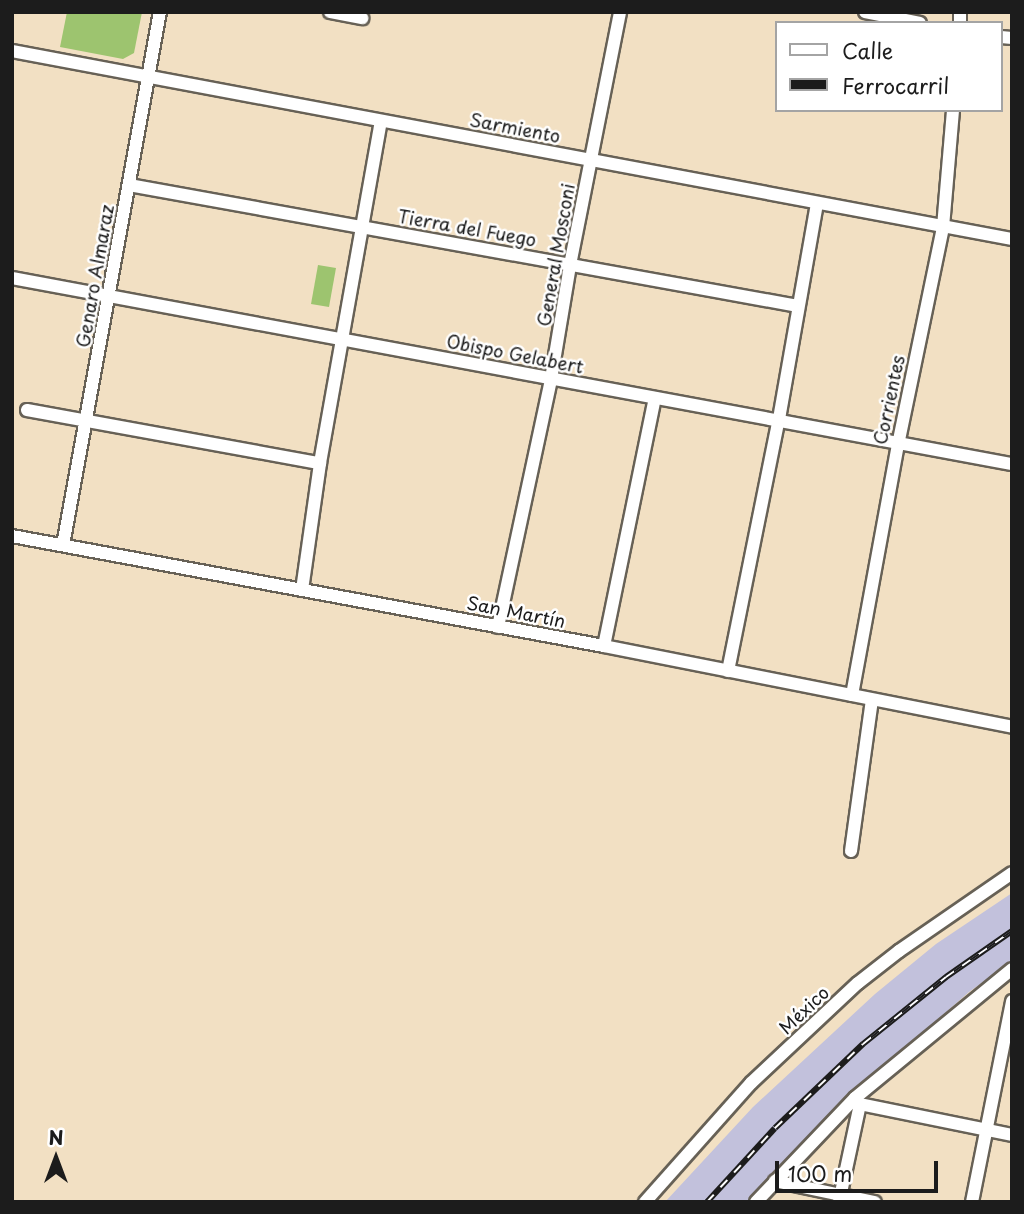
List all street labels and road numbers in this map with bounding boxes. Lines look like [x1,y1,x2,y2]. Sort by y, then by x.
street label: Sarmiento [468,109,562,147]
street label: General Mosconi [533,182,579,328]
street label: Genaro Almaraz [72,203,118,349]
street label: Tierra del Fuego [396,205,538,251]
street label: Obispo Gelabert [444,330,586,378]
street label: Corrientes [869,354,909,446]
street label: San Martín [465,592,567,632]
street label: México [775,982,833,1038]

